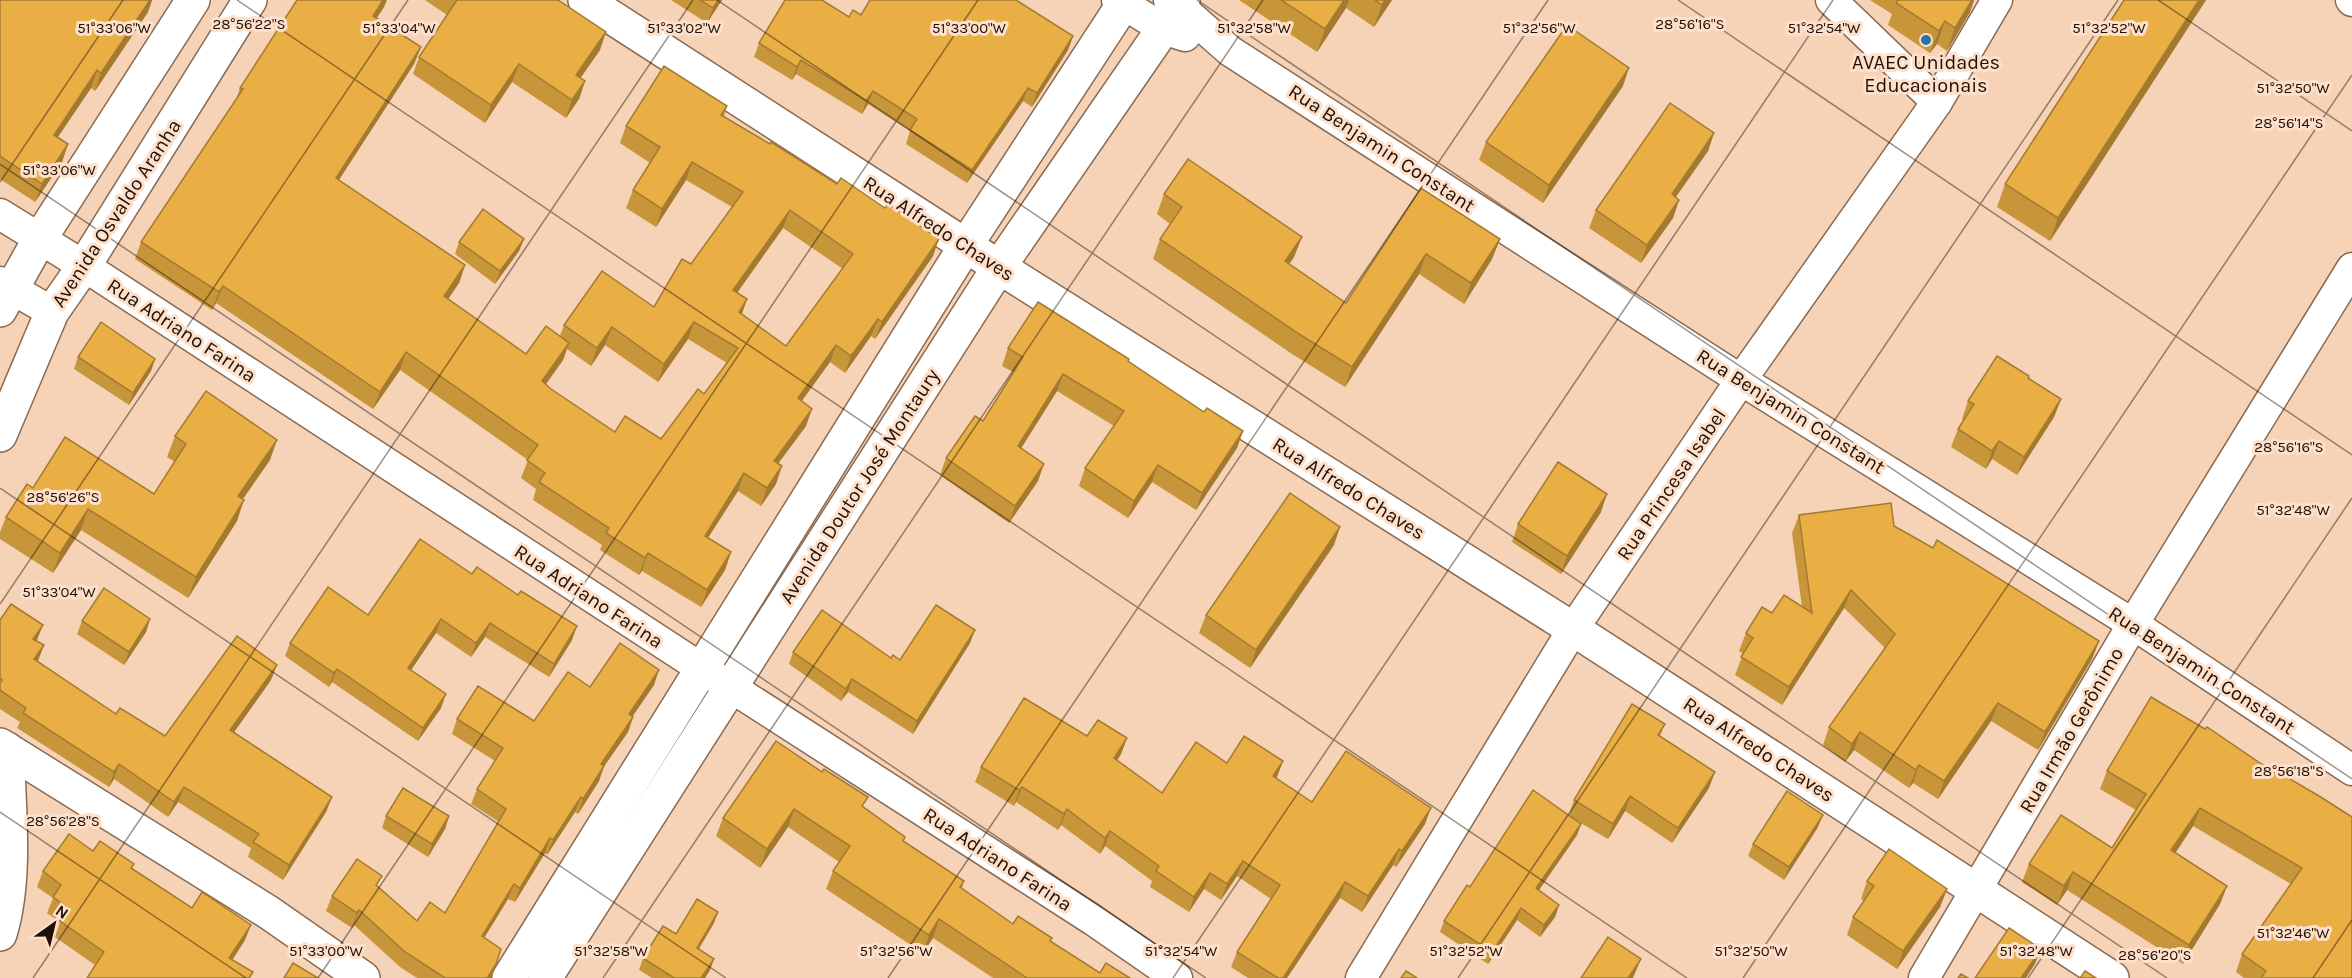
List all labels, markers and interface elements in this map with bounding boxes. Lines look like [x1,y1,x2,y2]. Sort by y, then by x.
text: 28°56'22"S [212,15,286,33]
text: 28°56'16"S [1655,15,1725,33]
text: 51°33'06"W [77,19,151,37]
text: 51°33'04"W [362,19,436,37]
text: 51°33'02"W [647,19,722,37]
text: 51°33'00"W [932,19,1007,37]
text: 51°32'58"W [1217,19,1291,37]
text: 51°32'56"W [1502,19,1576,37]
text: 51°32'54"W [1788,19,1861,37]
text: 51°32'52"W [2072,19,2146,37]
marker: AVAEC Unidades Educacionais [1919,33,1933,47]
place label: AVAEC Unidades Educacionais [1852,51,2000,97]
text: 51°32'50"W [2256,79,2330,97]
street label: Rua Benjamin Constant [1284,80,1480,218]
text: 28°56'14"S [2254,114,2324,132]
street label: Avenida Osvaldo Aranha [47,115,186,312]
text: 51°33'06"W [22,161,96,179]
street label: Rua Alfredo Chaves [859,171,1018,286]
street label: Rua Adriano Farina [103,274,260,387]
street label: Rua Benjamin Constant [1692,344,1889,479]
street label: Avenida Doutor José Montaury [775,365,944,608]
street label: Rua Princesa Isabel [1612,404,1731,565]
street label: Rua Alfredo Chaves [1268,432,1429,545]
text: 28°56'16"S [2254,438,2324,456]
text: 28°56'26"S [26,488,100,506]
text: 51°32'48"W [2256,501,2330,519]
street label: Rua Adriano Farina [510,540,667,653]
text: 51°33'04"W [22,583,96,601]
street label: Rua Benjamin Constant [2104,602,2300,740]
street label: Rua Irmão Gerônimo [2015,643,2128,817]
street label: Rua Alfredo Chaves [1679,692,1838,807]
text: 28°56'18"S [2254,762,2324,780]
street label: Rua Adriano Farina [919,803,1076,916]
text: 28°56'28"S [26,812,100,830]
north arrow [24,894,84,954]
text: N [52,901,72,923]
text: 51°32'46"W [2256,924,2330,942]
text: 51°33'00"W [289,942,364,960]
text: 51°32'58"W [574,942,648,960]
text: 51°32'56"W [859,942,933,960]
text: 51°32'54"W [1145,942,1218,960]
text: 51°32'52"W [1429,942,1503,960]
text: 51°32'50"W [1714,942,1788,960]
text: 51°32'48"W [1999,942,2073,960]
text: 28°56'20"S [2118,946,2192,964]

